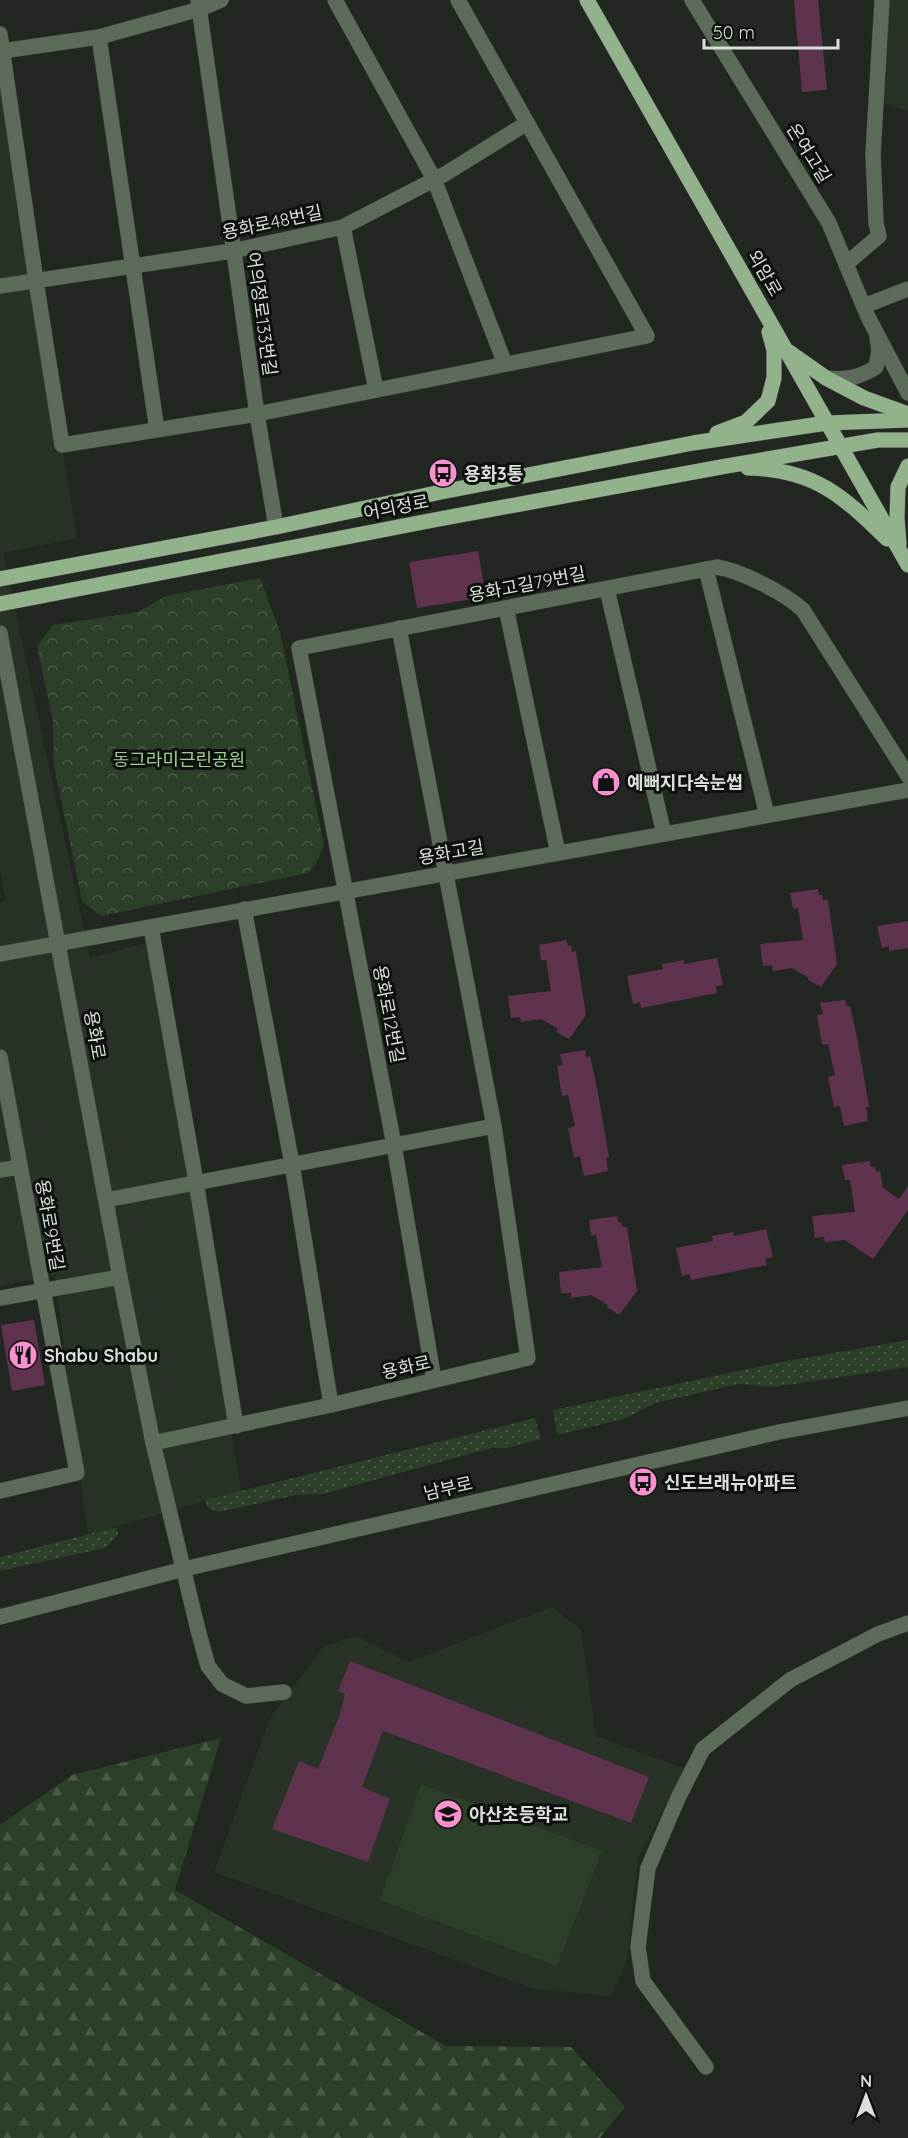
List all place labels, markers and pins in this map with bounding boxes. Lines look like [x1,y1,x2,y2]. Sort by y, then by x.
bus stop icon: 용화3통 [427,457,459,489]
place label: 용화3통 [464,462,523,485]
shop icon: 예뻐지다속눈썹 [590,766,622,798]
place label: 예뻐지다속눈썹 [627,771,743,794]
restaurant icon: Shabu Shabu [7,1339,39,1371]
place label: Shabu Shabu [44,1344,158,1367]
bus stop icon: 신도브래뉴아파트 [627,1466,659,1498]
place label: 신도브래뉴아파트 [664,1471,796,1494]
school or university icon: 아산초등학교 [432,1798,464,1830]
place label: 아산초등학교 [469,1803,568,1826]

